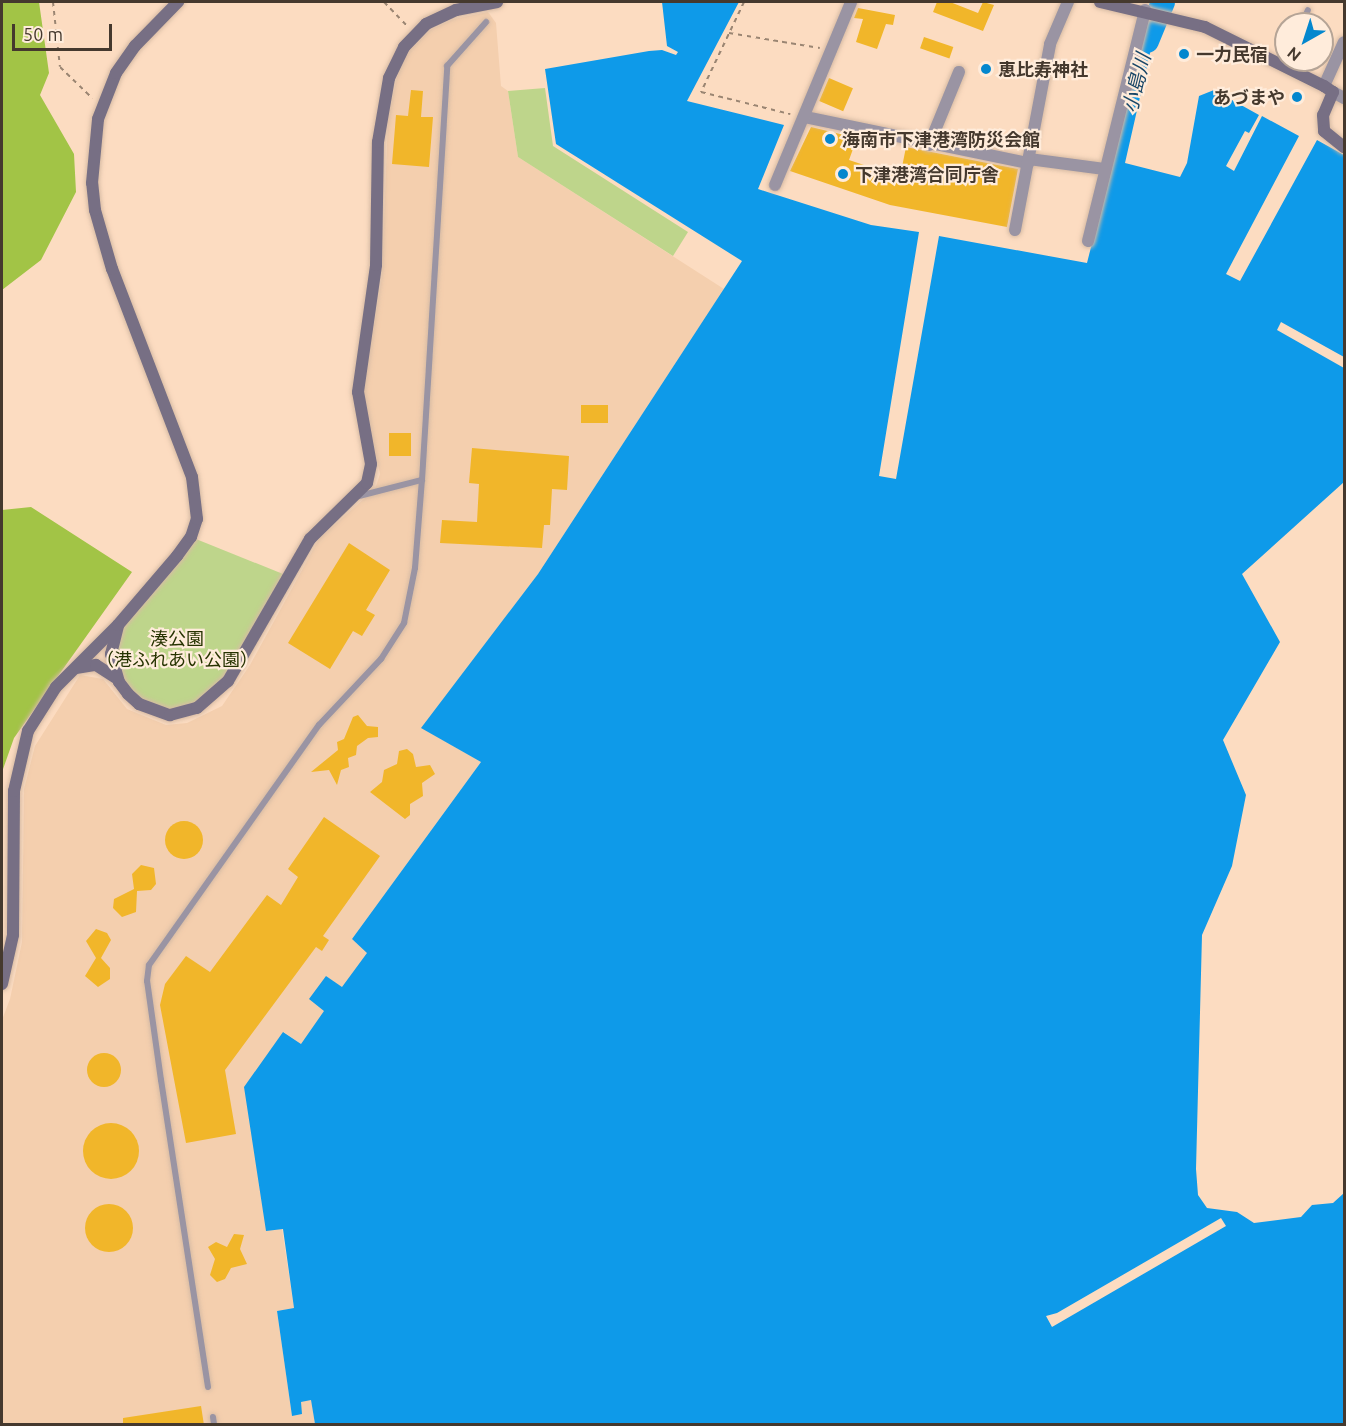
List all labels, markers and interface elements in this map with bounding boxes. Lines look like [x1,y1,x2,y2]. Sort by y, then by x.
scale bar [15,12,116,50]
north arrow [1274,12,1334,72]
text: 50 m [23,24,63,44]
place label: 一力民宿 [1196,43,1268,65]
text: N [1284,44,1304,65]
marker: 一力民宿 [1177,47,1191,61]
water label: 小島川 [1117,51,1155,115]
place label: 恵比寿神社 [998,58,1088,80]
marker: 恵比寿神社 [979,62,993,76]
place label: あづまや [1213,86,1285,108]
marker: あづまや [1290,90,1304,104]
place label: 海南市下津港湾防災会館 [842,128,1040,150]
marker: 海南市下津港湾防災会館 [823,132,837,146]
place label: 下津港湾合同庁舎 [855,163,999,185]
marker: 下津港湾合同庁舎 [836,167,850,181]
park label: 湊公園 （港ふれあい公園） [96,628,258,670]

